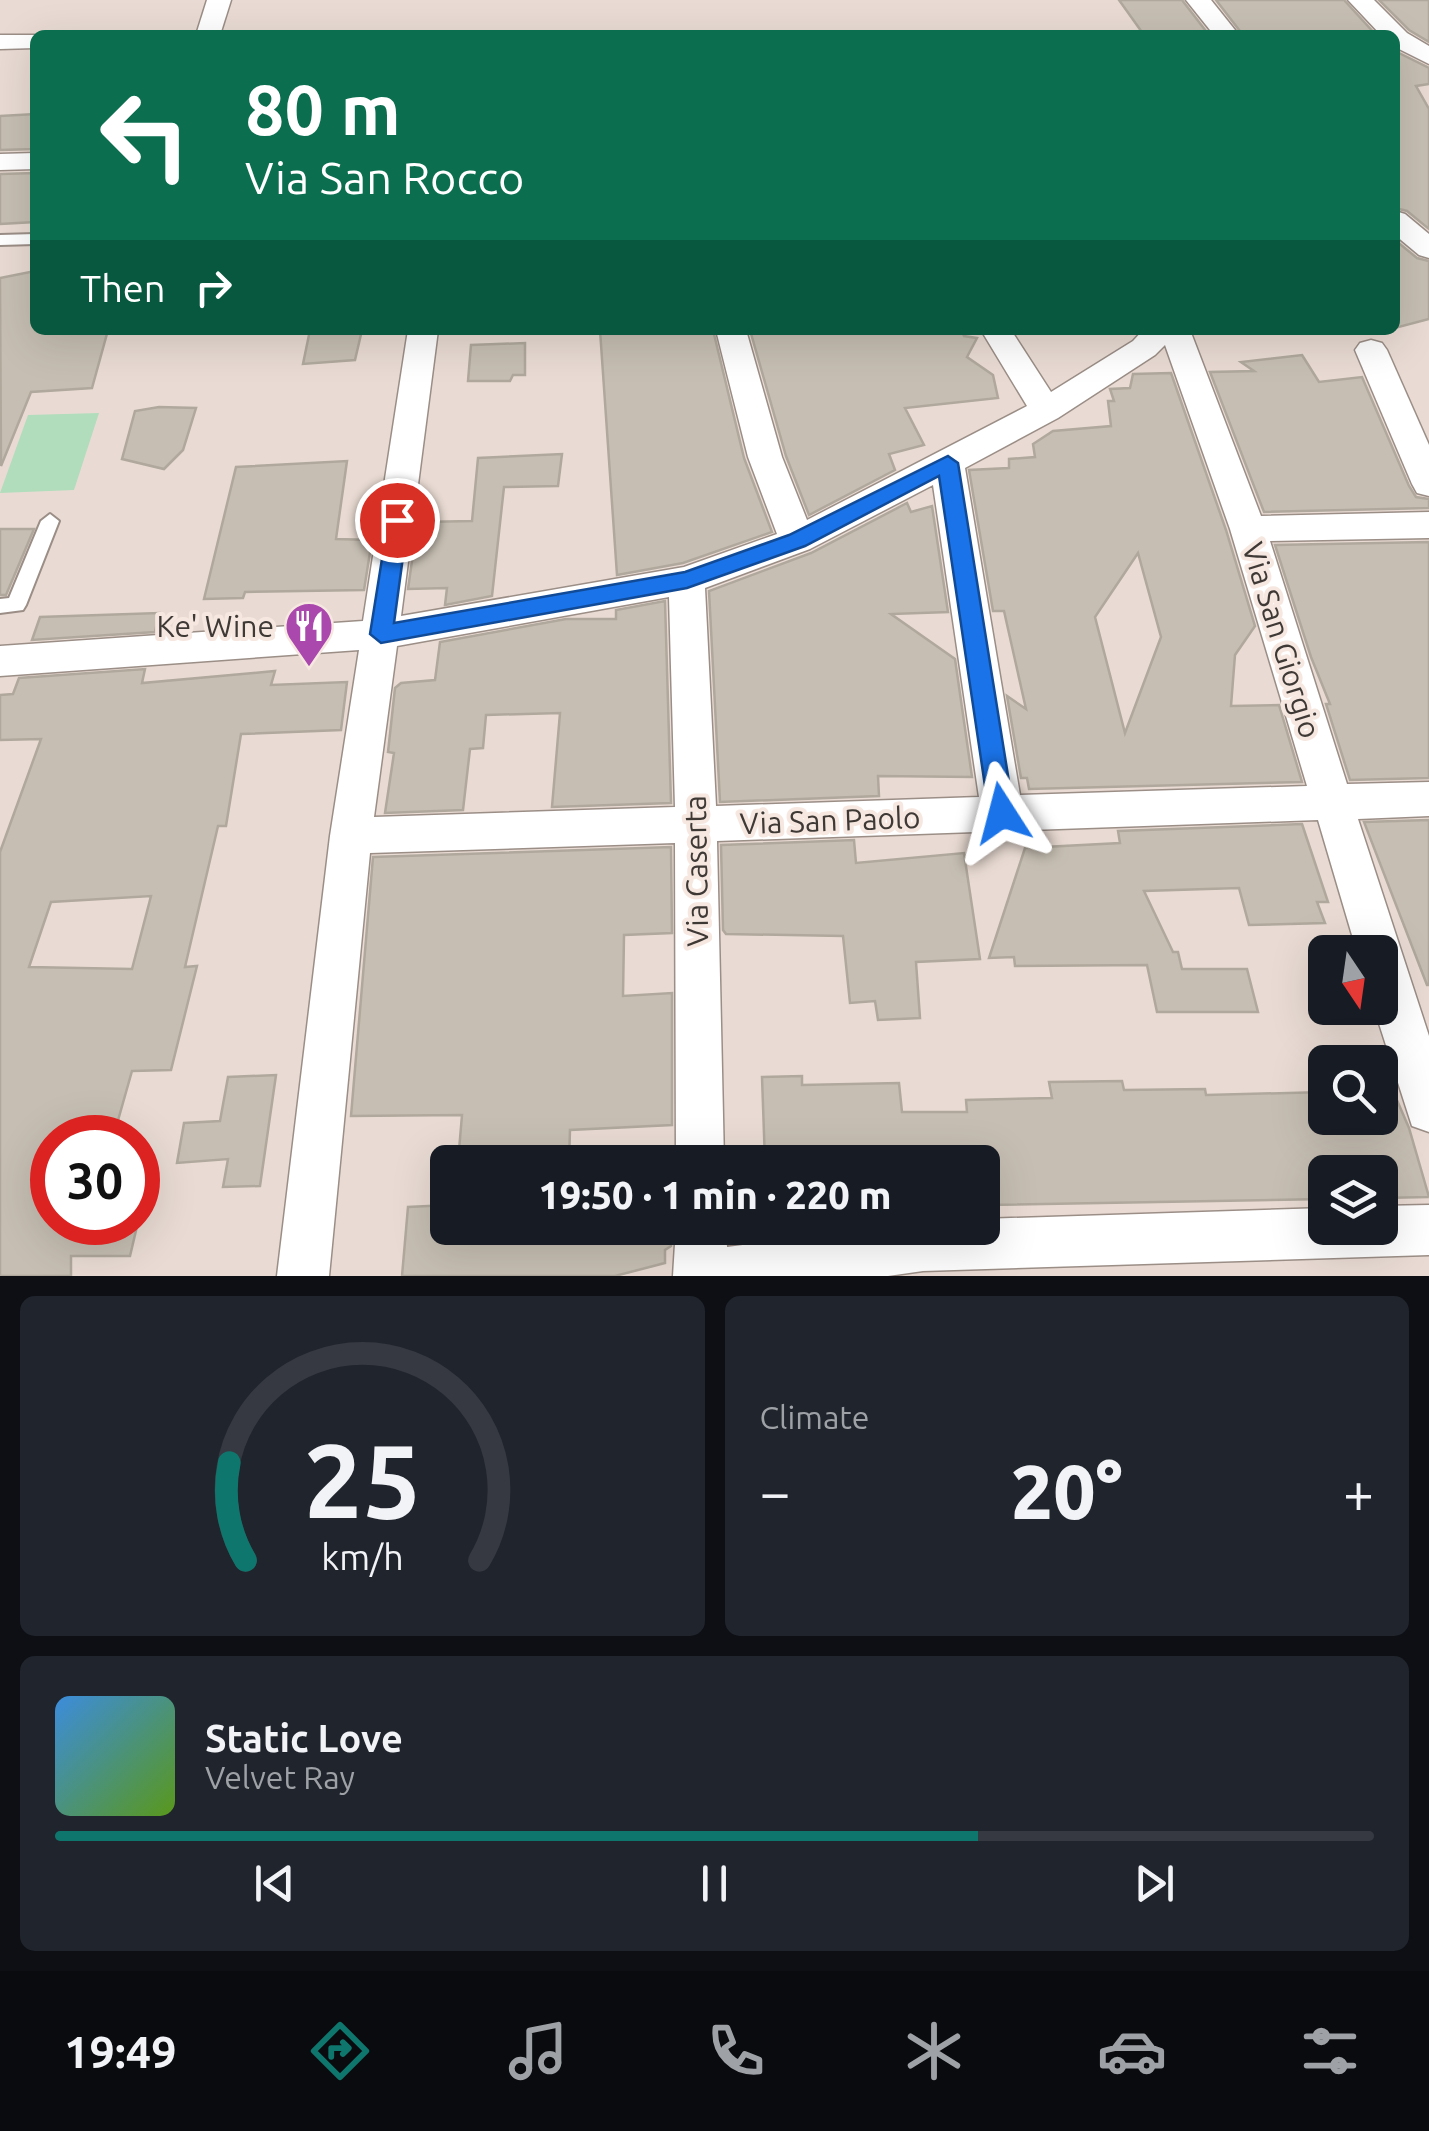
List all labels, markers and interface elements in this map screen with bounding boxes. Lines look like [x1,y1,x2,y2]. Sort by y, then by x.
icon: left [80,70,210,200]
text: 80 m [245,70,401,148]
text: Via San Rocco [245,152,524,203]
icon: right [186,260,241,315]
text: Then [80,267,166,309]
pin [355,478,440,563]
icon: arrive [370,493,425,548]
street label: Via San Giorgio [1236,538,1328,742]
restaurant icon: Ke' Wine [283,600,335,668]
place label: Ke' Wine [157,609,274,643]
position arrow [950,761,1054,865]
street label: Via Caserta [678,795,714,947]
street label: Via San Paolo [739,800,921,840]
north arrow [1308,935,1398,1025]
map controls [1308,935,1398,1245]
button: search [1308,1045,1398,1135]
speed limit sign: 30 [30,1115,160,1245]
button: layers [1308,1155,1398,1245]
text: 19:50 · 1 min · 220 m [538,1174,892,1216]
text: Climate [760,1399,870,1435]
text: 25 [304,1421,421,1538]
text: 20° [1011,1449,1123,1533]
text: − [760,1461,791,1522]
text: + [1343,1461,1374,1522]
text: km/h [321,1537,404,1577]
text: Static Love [205,1717,403,1759]
text: Velvet Ray [205,1759,355,1795]
icon: previous [247,1856,302,1911]
icon: pause [687,1856,742,1911]
icon: next [1127,1856,1182,1911]
icon: directions [305,2016,375,2086]
icon: music [503,2016,573,2086]
icon: phone [701,2016,771,2086]
icon: climate [899,2016,969,2086]
icon: car [1097,2016,1167,2086]
icon: filters [1295,2016,1365,2086]
text: 19:49 [64,2026,177,2077]

